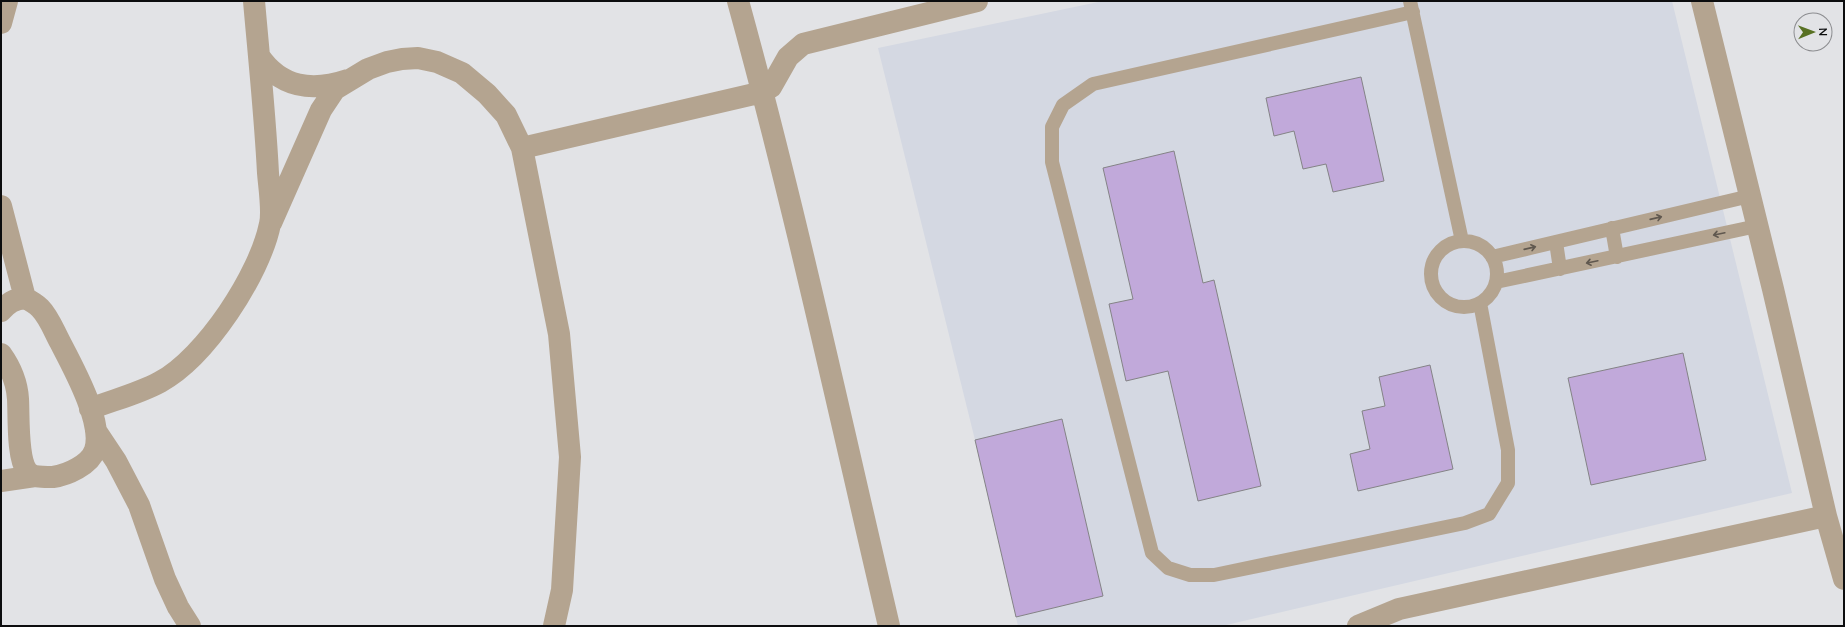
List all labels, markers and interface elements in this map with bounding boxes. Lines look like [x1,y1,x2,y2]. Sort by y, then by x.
north arrow [1793,12,1833,52]
text: N [1817,27,1830,36]
one-way arrow [1649,213,1662,221]
one-way arrow [1713,231,1726,239]
one-way arrow [1523,243,1536,251]
one-way arrow [1586,258,1599,266]

